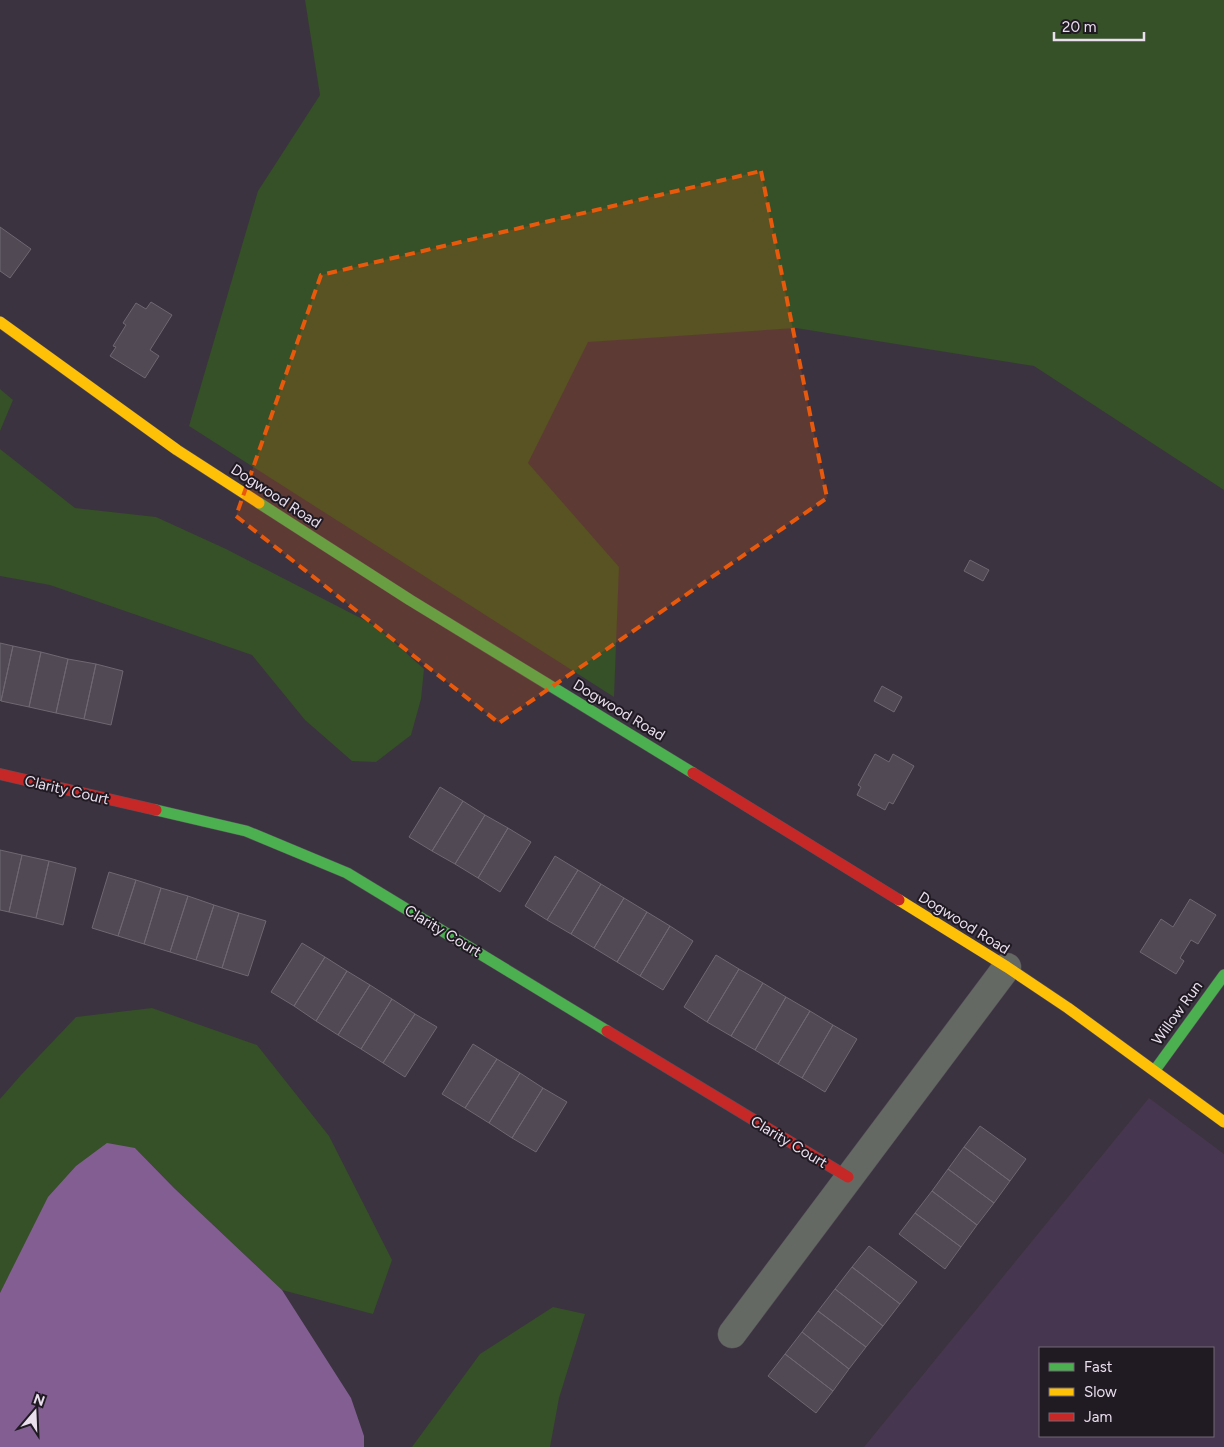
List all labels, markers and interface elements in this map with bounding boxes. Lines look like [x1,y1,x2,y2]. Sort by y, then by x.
scale bar [1054,10,1144,42]
text: 20 m [1062,18,1096,36]
street label: Dogwood Road [228,460,324,532]
street label: Dogwood Road [570,676,668,744]
street label: Clarity Court [23,772,111,809]
street label: Dogwood Road [915,888,1013,958]
street label: Clarity Court [401,901,485,961]
street label: Willow Run [1148,978,1206,1048]
street label: Clarity Court [747,1112,831,1172]
legend [1039,1347,1214,1437]
text: Fast [1084,1358,1113,1376]
text: Slow [1084,1383,1117,1401]
north arrow [10,1387,60,1437]
text: N [31,1390,47,1410]
text: Jam [1084,1408,1112,1426]

